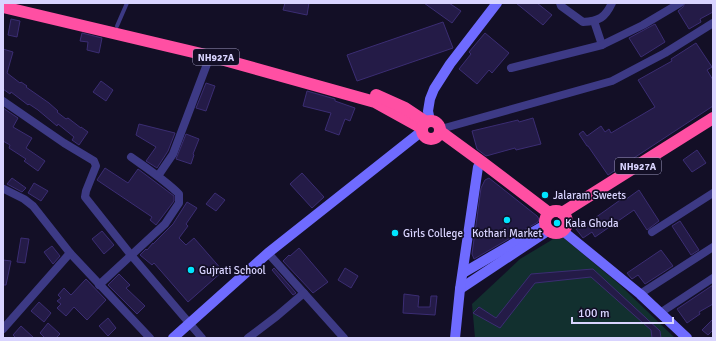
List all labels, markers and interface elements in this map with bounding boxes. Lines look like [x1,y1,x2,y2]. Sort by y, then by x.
road number: NH927A [193,49,239,65]
road number: NH927A [615,158,661,174]
place label: Jalaram Sweets [553,189,626,202]
marker: Jalaram Sweets [540,190,550,200]
marker: Kothari Market [502,215,512,225]
place label: Kala Ghoda [565,217,619,230]
marker: Kala Ghoda [552,218,562,228]
place label: Girls College [403,227,463,240]
place label: Kothari Market [472,227,542,240]
marker: Girls College [390,228,400,238]
place label: Gujrati School [199,264,266,277]
marker: Gujrati School [186,265,196,275]
scale bar [572,299,673,325]
text: 100 m [578,306,610,321]

